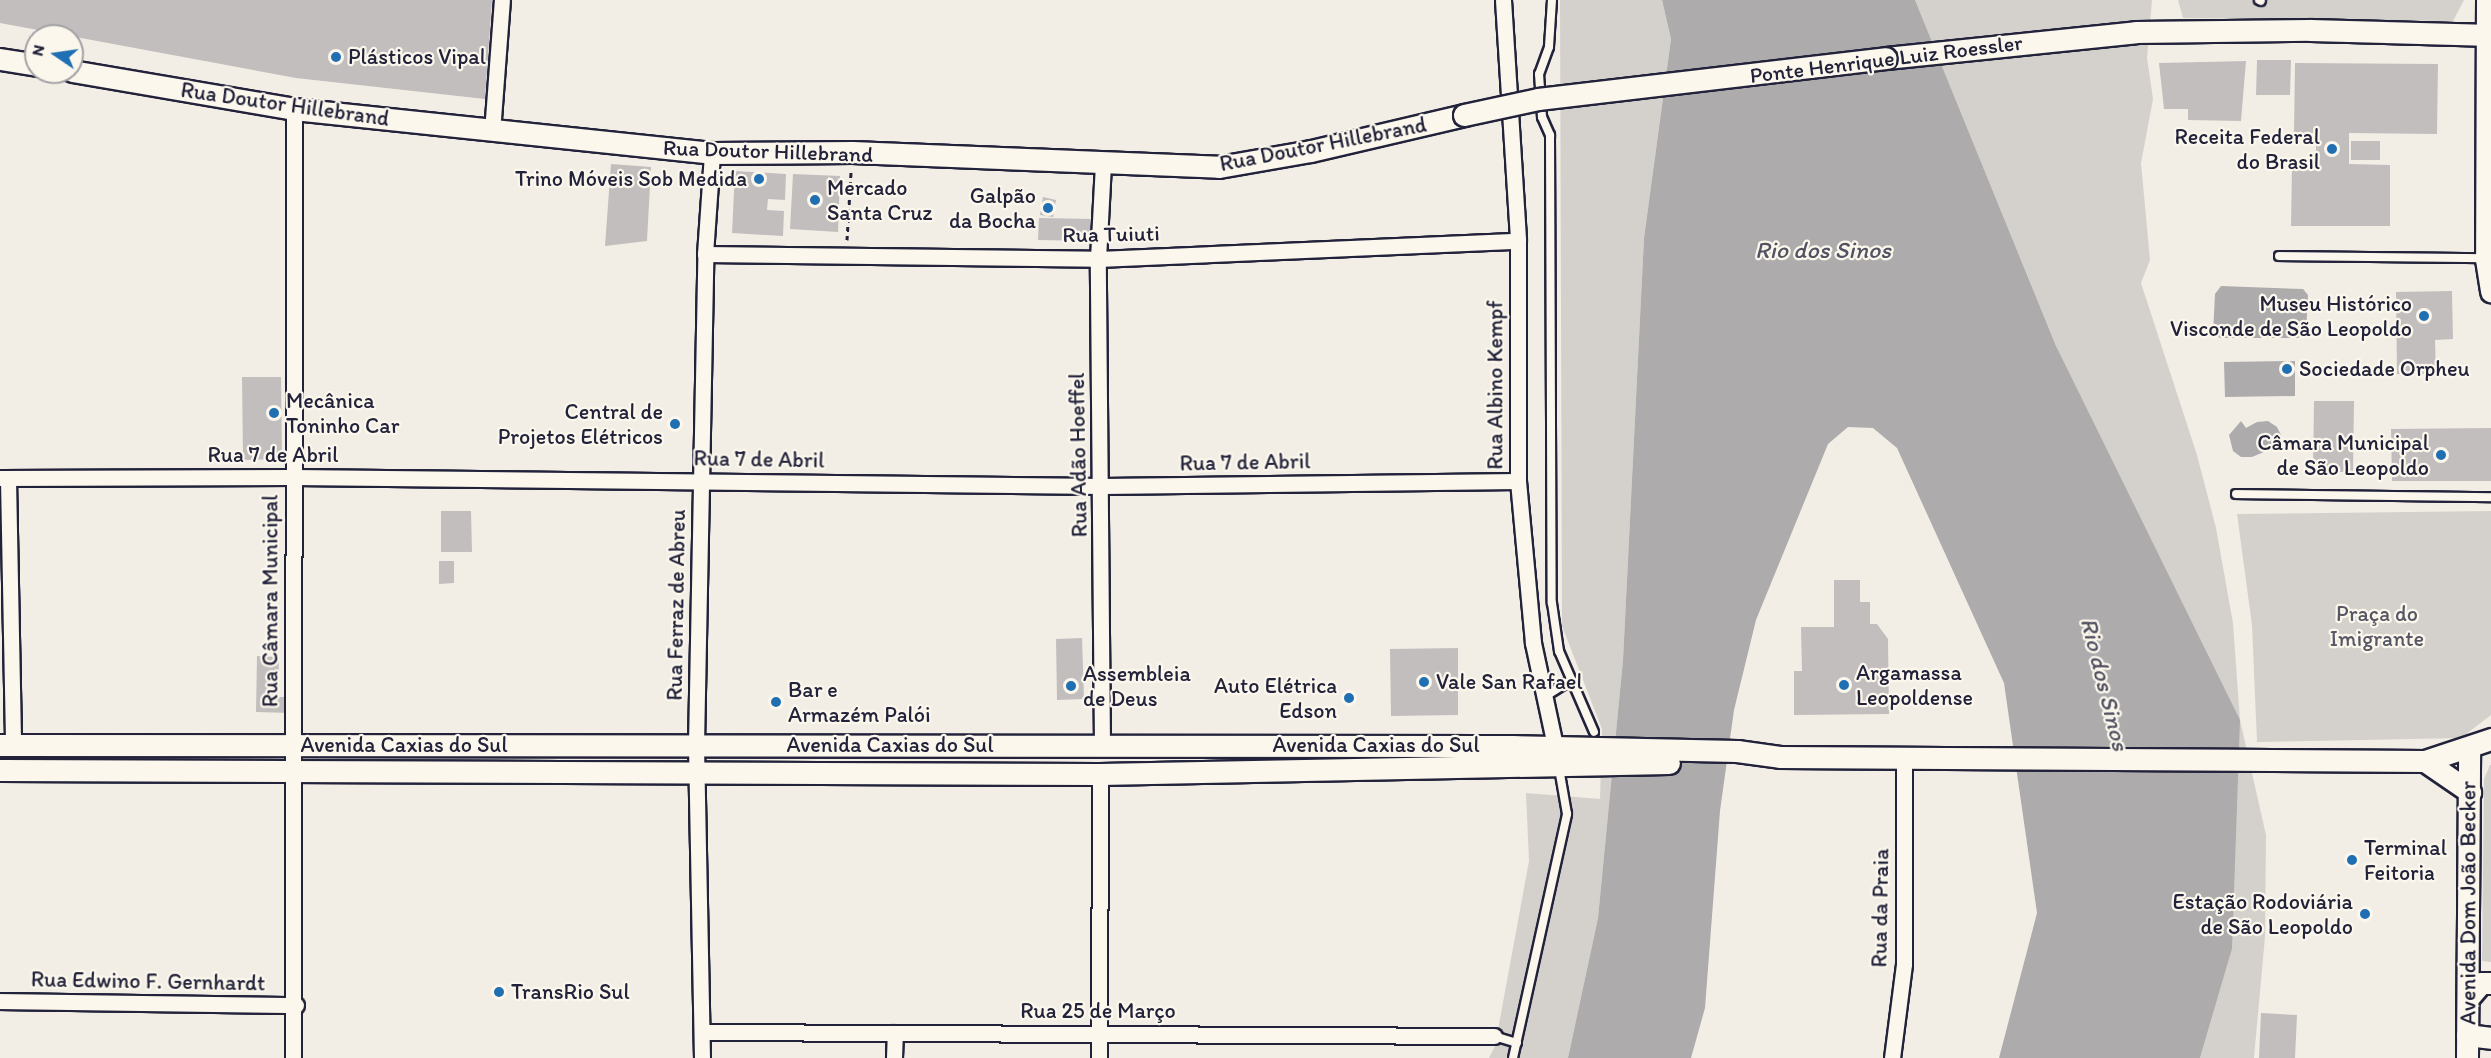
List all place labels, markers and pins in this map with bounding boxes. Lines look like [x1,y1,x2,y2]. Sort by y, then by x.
place label: Plásticos Vipal [348,44,485,70]
marker: Plásticos Vipal [329,50,343,64]
place label: Receita Federal do Brasil [2176,123,2320,174]
marker: Receita Federal do Brasil [2325,142,2339,156]
place label: Trino Móveis Sob Medida [516,166,747,192]
marker: Trino Móveis Sob Medida [752,172,766,186]
place label: Mercado Santa Cruz [827,174,932,226]
place label: Galpão da Bocha [950,182,1036,234]
marker: Mercado Santa Cruz [808,193,822,207]
marker: Galpão da Bocha [1041,201,1055,215]
place label: Museu Histórico Visconde de São Leopoldo [2170,290,2412,342]
marker: Museu Histórico Visconde de São Leopoldo [2417,309,2431,323]
place label: Sociedade Orpheu [2299,356,2470,382]
marker: Sociedade Orpheu [2280,362,2294,376]
place label: Mecânica Toninho Car [286,387,399,439]
place label: Central de Projetos Elétricos [498,398,663,450]
marker: Mecânica Toninho Car [267,406,281,420]
marker: Central de Projetos Elétricos [668,417,682,431]
place label: Câmara Municipal de São Leopoldo [2257,429,2429,481]
marker: Câmara Municipal de São Leopoldo [2434,448,2448,462]
place label: Argamassa Leopoldense [1856,659,1973,710]
place label: Assembleia de Deus [1083,660,1191,712]
place label: Vale San Rafael [1436,669,1583,695]
place label: Auto Elétrica Edson [1214,672,1337,724]
marker: Vale San Rafael [1417,675,1431,689]
place label: Bar e Armazém Palói [788,676,931,728]
marker: Argamassa Leopoldense [1837,678,1851,692]
marker: Assembleia de Deus [1064,679,1078,693]
marker: Auto Elétrica Edson [1342,691,1356,705]
marker: Bar e Armazém Palói [769,695,783,709]
place label: Terminal Feitoria [2364,834,2447,885]
marker: Terminal Feitoria [2345,853,2359,867]
place label: Estação Rodoviária de São Leopoldo [2173,888,2353,939]
marker: Estação Rodoviária de São Leopoldo [2358,907,2372,921]
place label: TransRio Sul [511,979,630,1005]
marker: TransRio Sul [492,985,506,999]

